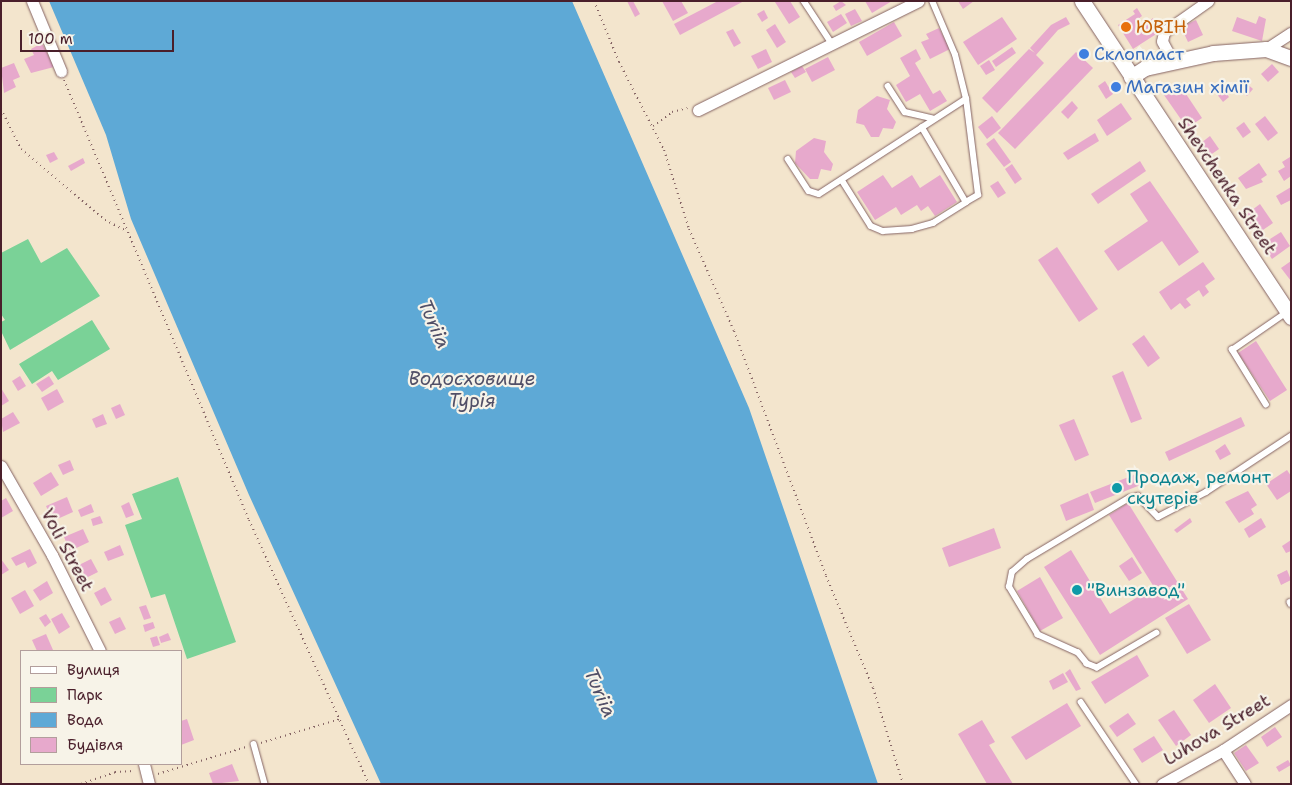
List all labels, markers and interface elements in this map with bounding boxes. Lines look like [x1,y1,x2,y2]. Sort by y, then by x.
place label: ЮВІН [1136,16,1187,38]
scale bar [22,20,176,52]
marker: ЮВІН [1120,21,1132,33]
text: 100 m [28,29,73,49]
place label: Склопласт [1094,43,1184,65]
marker: Склопласт [1078,48,1090,60]
place label: Магазин хімії [1126,76,1249,98]
marker: Магазин хімії [1110,81,1122,93]
street label: Shevchenka Street [1173,113,1281,259]
water label: Turiia [413,296,455,352]
water label: Водосховище Турія [408,368,536,412]
place label: Продаж, ремонт скутерів [1127,467,1271,509]
marker: Продаж, ремонт скутерів [1111,482,1123,494]
street label: Voli Street [36,505,98,595]
place label: "Винзавод" [1087,579,1185,601]
marker: "Винзавод" [1071,584,1083,596]
legend [20,650,182,765]
text: Вулиця [67,660,120,680]
water label: Turiia [579,665,621,721]
text: Парк [67,685,103,705]
street label: Luhova Street [1160,690,1274,770]
text: Вода [67,710,103,730]
text: Будівля [67,735,123,755]

